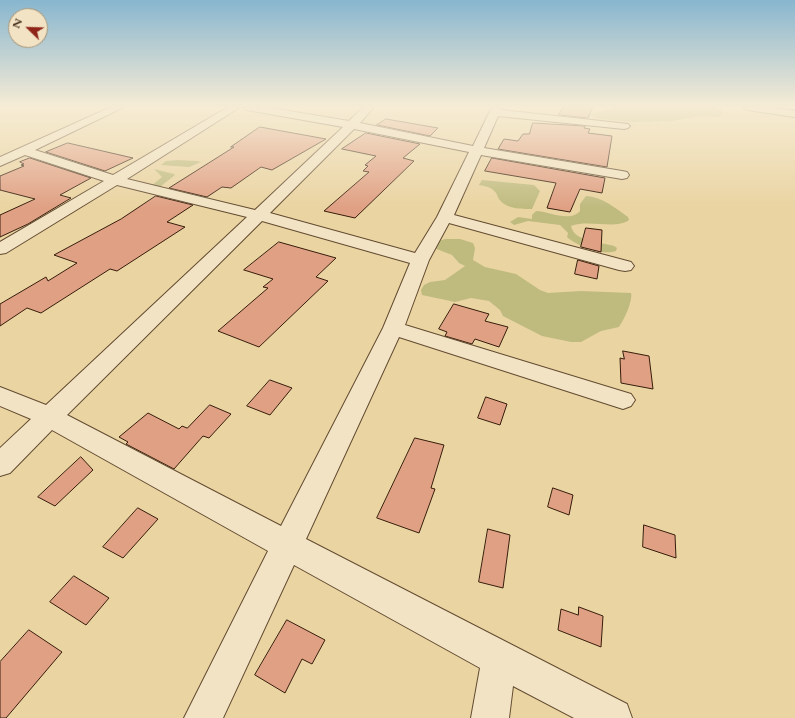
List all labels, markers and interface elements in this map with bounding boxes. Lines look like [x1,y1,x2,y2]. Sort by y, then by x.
north arrow [8,8,48,48]
text: N [9,16,26,31]

